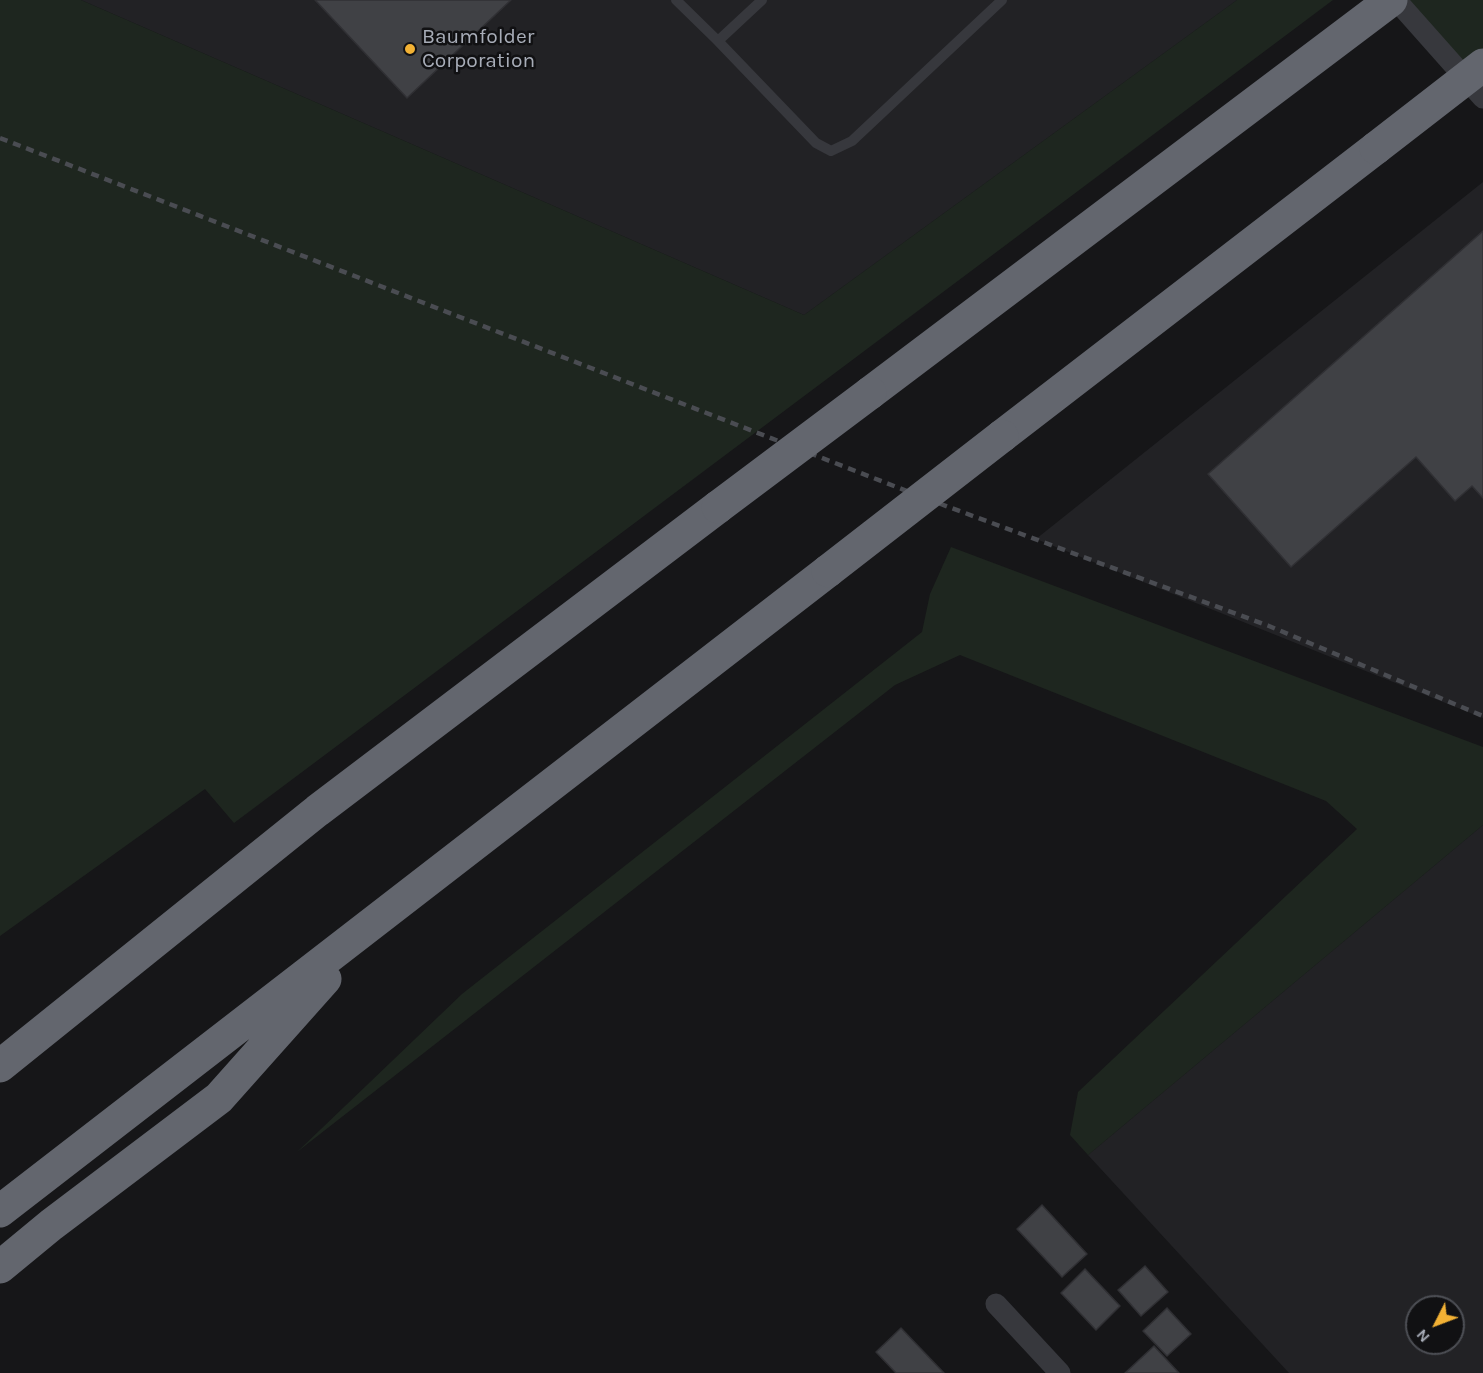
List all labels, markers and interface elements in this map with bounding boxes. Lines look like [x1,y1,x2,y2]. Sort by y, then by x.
place label: Baumfolder Corporation [422,24,535,74]
marker: Baumfolder Corporation [403,42,417,56]
north arrow [1405,1295,1465,1355]
text: N [1412,1325,1434,1347]

